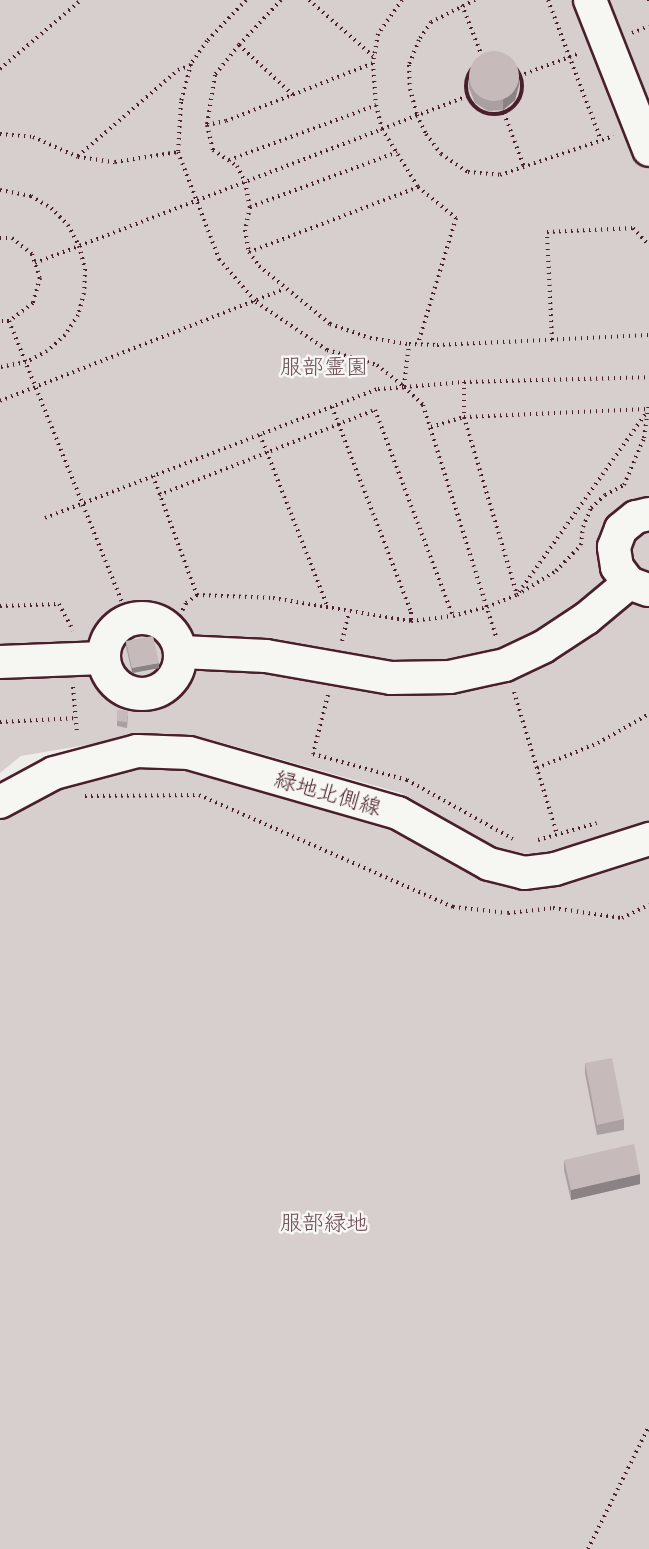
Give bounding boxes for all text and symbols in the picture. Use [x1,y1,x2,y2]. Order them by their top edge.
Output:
park label: 服部霊園 [280,354,368,380]
street label: 緑地北側線 [271,765,385,821]
park label: 服部緑地 [280,1210,368,1236]

